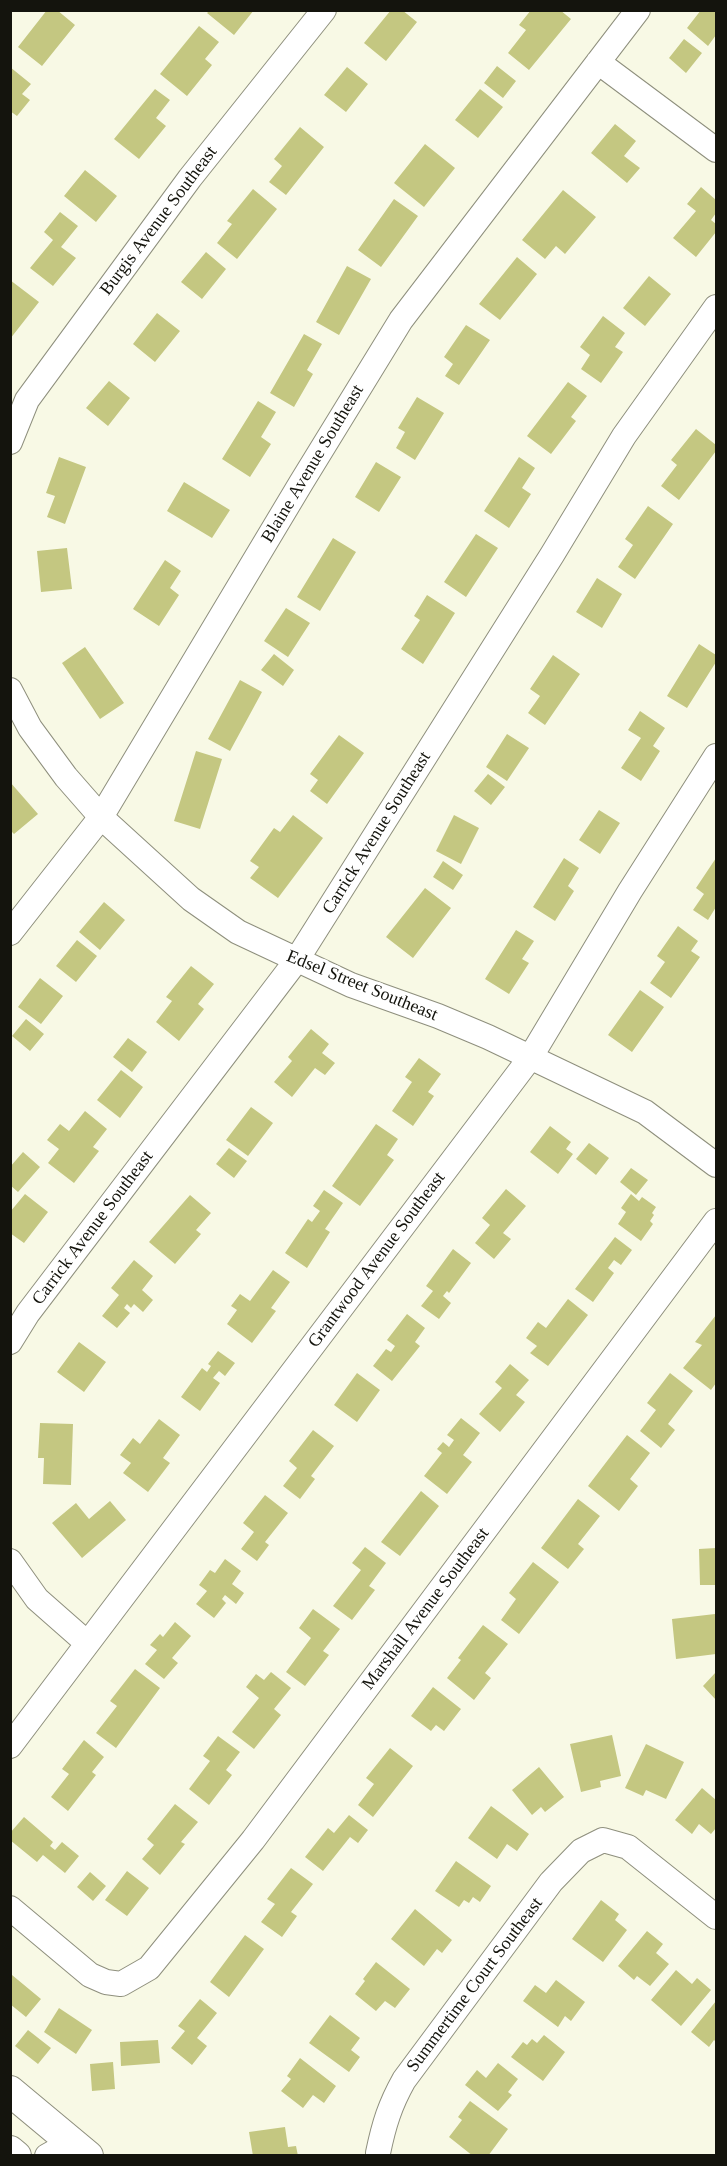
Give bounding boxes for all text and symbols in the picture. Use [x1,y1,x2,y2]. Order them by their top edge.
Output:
street label: Burgis Avenue Southeast [96,142,222,300]
street label: Blaine Avenue Southeast [257,381,369,547]
street label: Carrick Avenue Southeast [318,748,436,918]
street label: Edsel Street Southeast [283,946,441,1026]
street label: Carrick Avenue Southeast [28,1147,158,1309]
street label: Grantwood Avenue Southeast [304,1168,450,1352]
street label: Marshall Avenue Southeast [358,1524,494,1694]
street label: Summertime Court Southeast [402,1893,548,2077]

